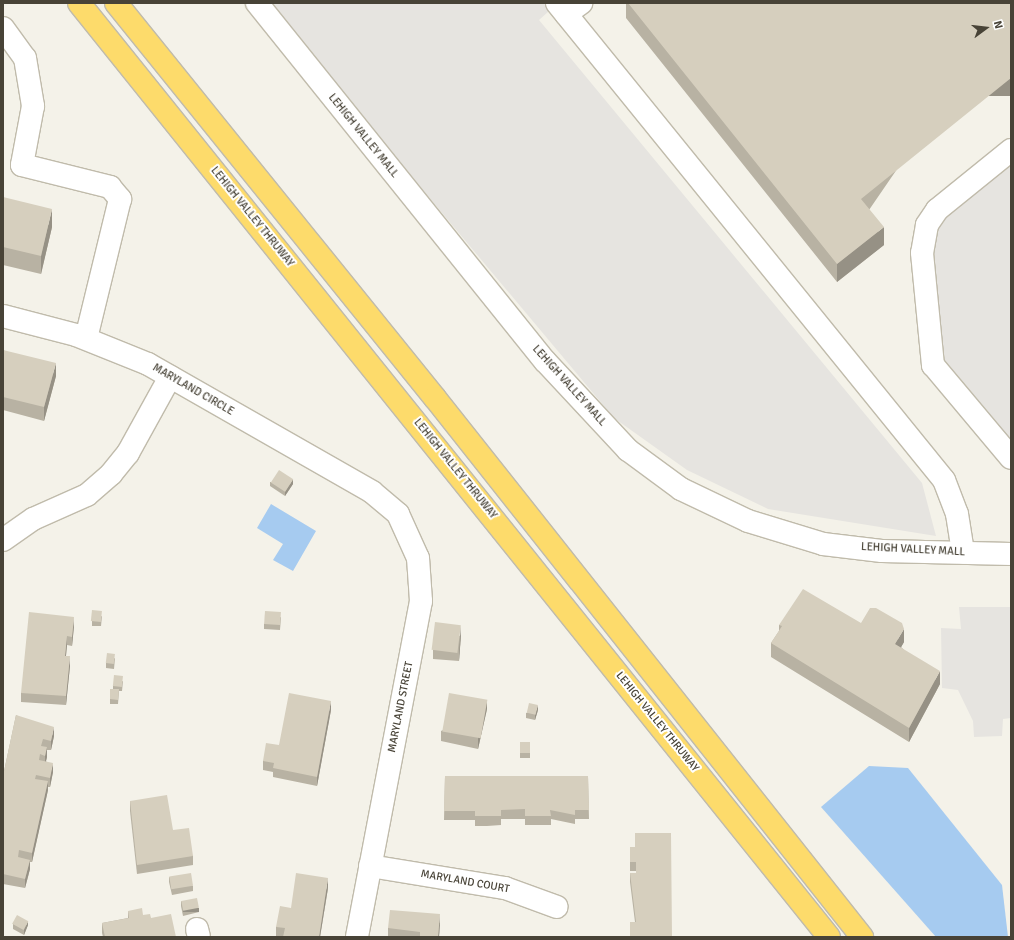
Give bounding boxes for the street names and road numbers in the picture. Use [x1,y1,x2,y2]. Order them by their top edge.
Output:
street label: LEHIGH VALLEY MALL [325,91,401,181]
street label: LEHIGH VALLEY THRUWAY [208,164,296,270]
street label: LEHIGH VALLEY MALL [529,343,609,429]
street label: MARYLAND CIRCLE [150,361,236,419]
street label: LEHIGH VALLEY THRUWAY [411,416,499,522]
street label: LEHIGH VALLEY MALL [861,541,965,559]
street label: MARYLAND STREET [386,660,416,754]
street label: LEHIGH VALLEY THRUWAY [613,669,701,775]
street label: MARYLAND COURT [420,868,510,896]

